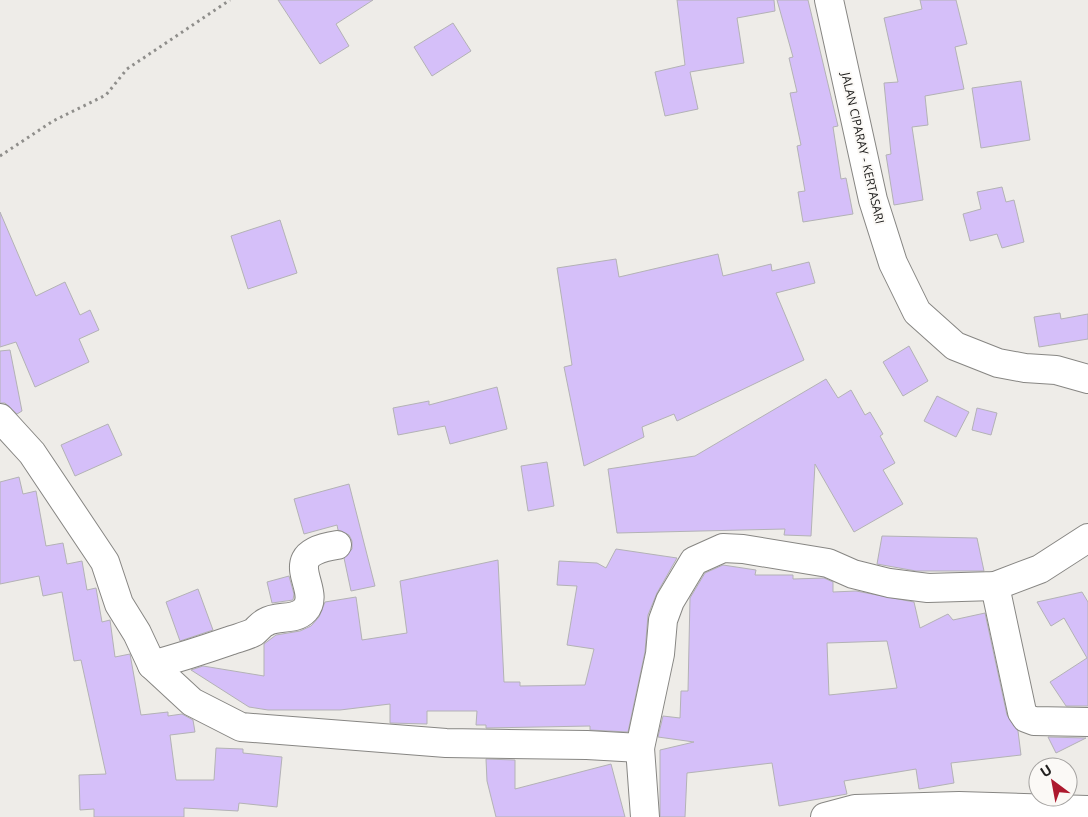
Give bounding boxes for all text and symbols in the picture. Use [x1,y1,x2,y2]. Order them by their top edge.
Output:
street label: JALAN CIPARAY - KERTASARI [837,70,889,225]
north arrow [1028,757,1078,807]
text: U [1036,760,1055,781]

